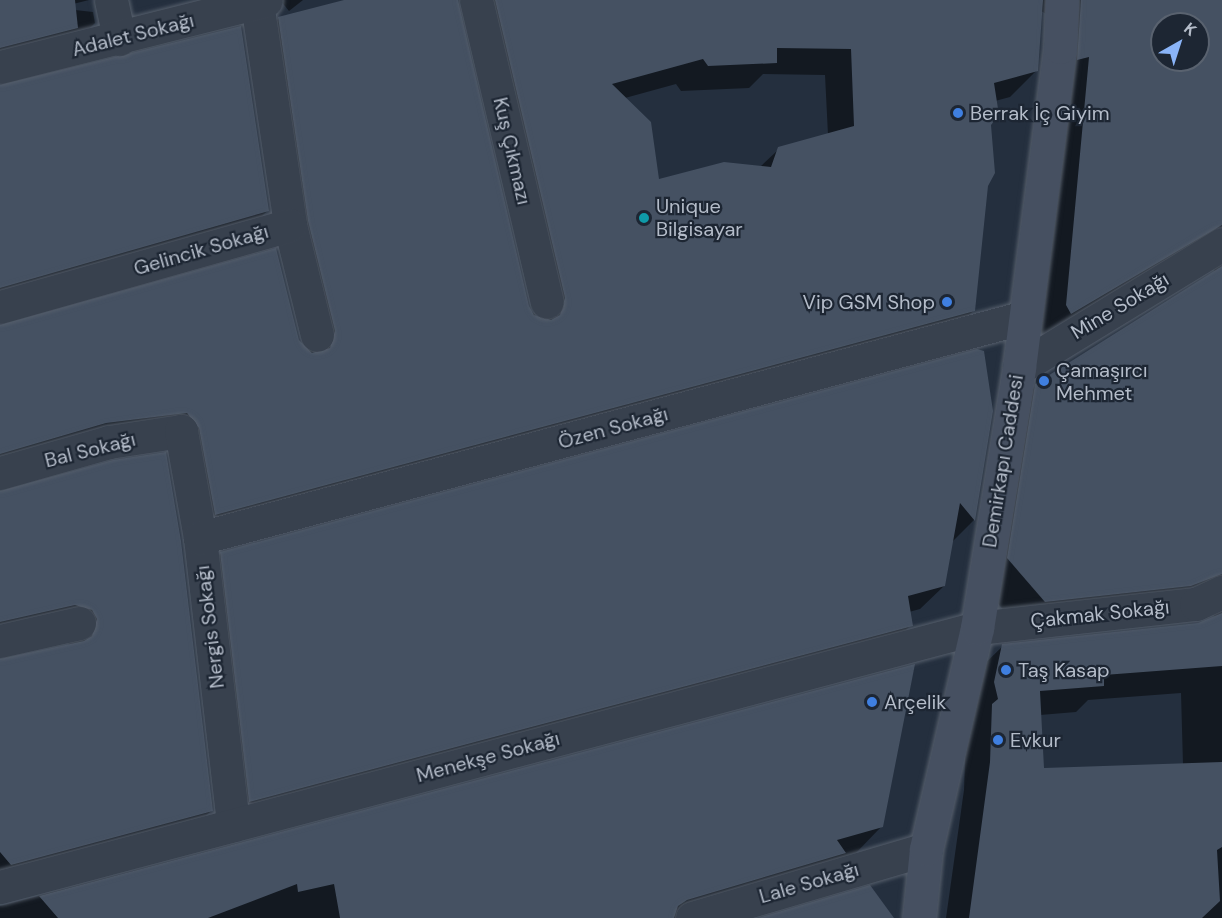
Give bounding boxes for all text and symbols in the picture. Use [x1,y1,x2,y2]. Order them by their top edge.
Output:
street label: Adalet Sokağı [70,8,196,62]
north arrow [1150,12,1210,72]
text: K [1180,18,1201,41]
street label: Kuş Çıkmazı [488,95,536,207]
place label: Berrak İç Giyim [970,101,1110,125]
marker: Berrak İç Giyim [951,106,965,120]
place label: Unique Bilgisayar [656,195,743,242]
marker: Unique Bilgisayar [637,211,651,225]
street label: Gelincik Sokağı [131,219,271,281]
street label: Mine Sokağı [1067,267,1173,345]
place label: Vip GSM Shop [803,290,935,314]
marker: Vip GSM Shop [940,295,954,309]
place label: Çamaşırcı Mehmet [1056,358,1147,405]
street label: Demirkapı Caddesi [977,373,1029,549]
marker: Çamaşırcı Mehmet [1037,374,1051,388]
street label: Özen Sokağı [555,402,671,454]
street label: Bal Sokağı [42,427,138,473]
street label: Nergis Sokağı [191,564,229,690]
street label: Çakmak Sokağı [1029,595,1171,633]
place label: Taş Kasap [1018,658,1110,682]
marker: Taş Kasap [999,663,1013,677]
place label: Arçelik [884,690,946,714]
marker: Arçelik [865,695,879,709]
street label: Menekşe Sokağı [414,726,562,788]
place label: Evkur [1010,728,1061,752]
marker: Evkur [991,733,1005,747]
street label: Lale Sokağı [756,857,862,909]

